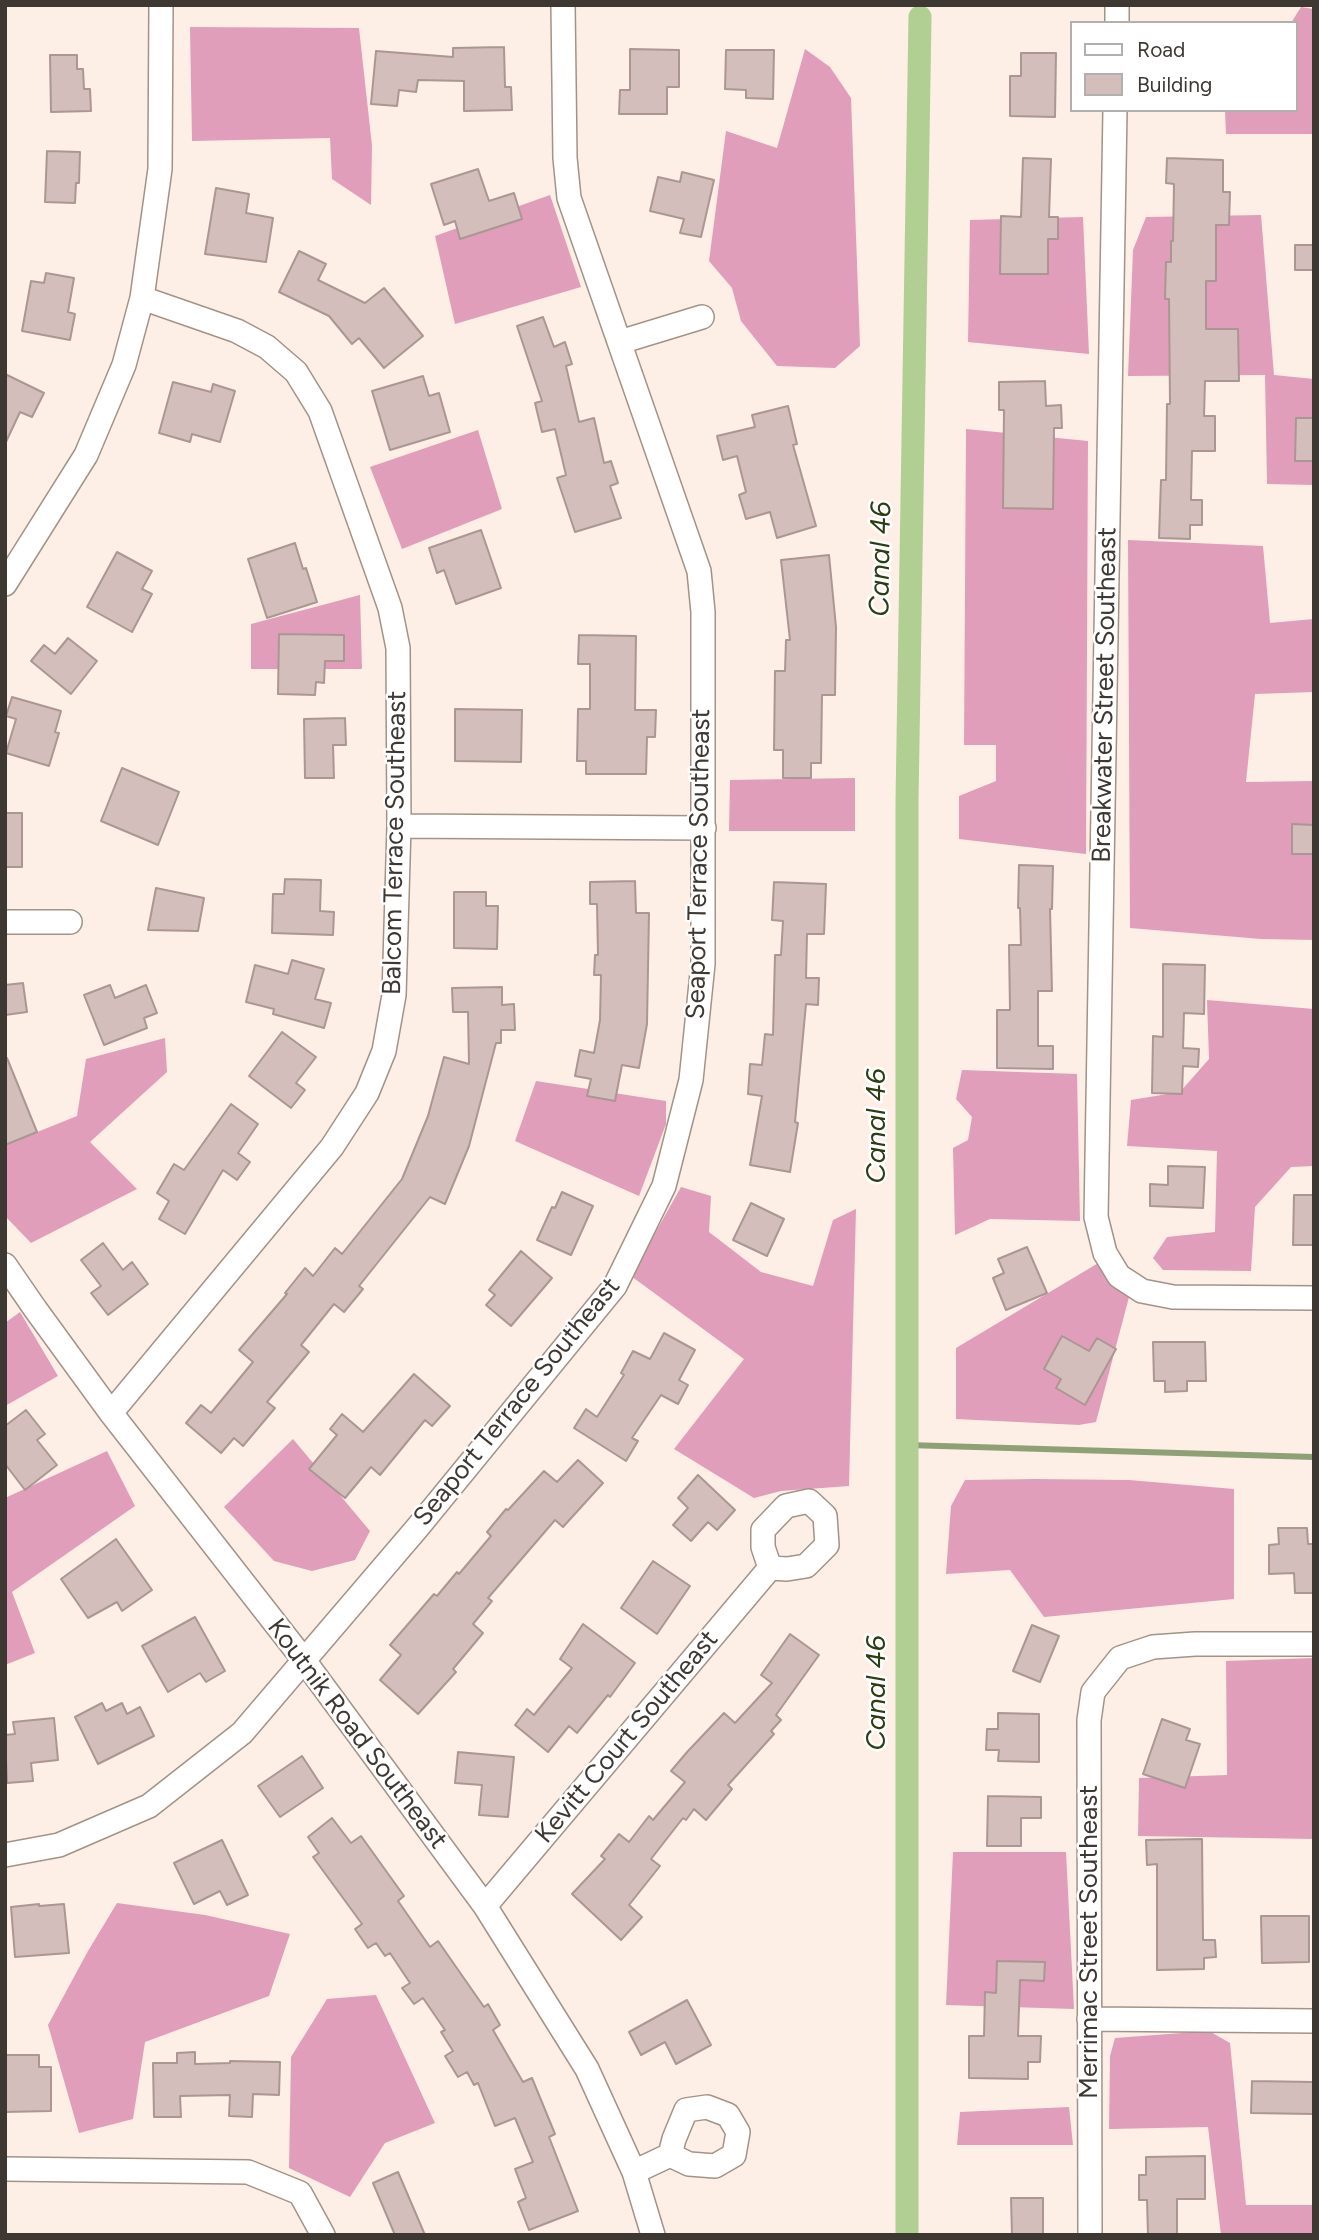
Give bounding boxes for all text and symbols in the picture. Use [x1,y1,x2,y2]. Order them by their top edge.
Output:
legend [1070,21,1298,112]
text: Road [1137,37,1185,62]
text: Building [1137,72,1212,97]
water label: Canal 46 [863,501,899,617]
street label: Breakwater Street Southeast [1086,527,1124,863]
street label: Balcom Terrace Southeast [377,691,413,995]
street label: Seaport Terrace Southeast [681,708,717,1020]
water label: Canal 46 [860,1068,894,1184]
street label: Seaport Terrace Southeast [407,1271,627,1533]
street label: Koutnik Road Southeast [260,1613,454,1855]
street label: Kevitt Court Southeast [529,1624,725,1850]
water label: Canal 46 [860,1635,894,1751]
street label: Merrimac Street Southeast [1073,1785,1105,2099]

